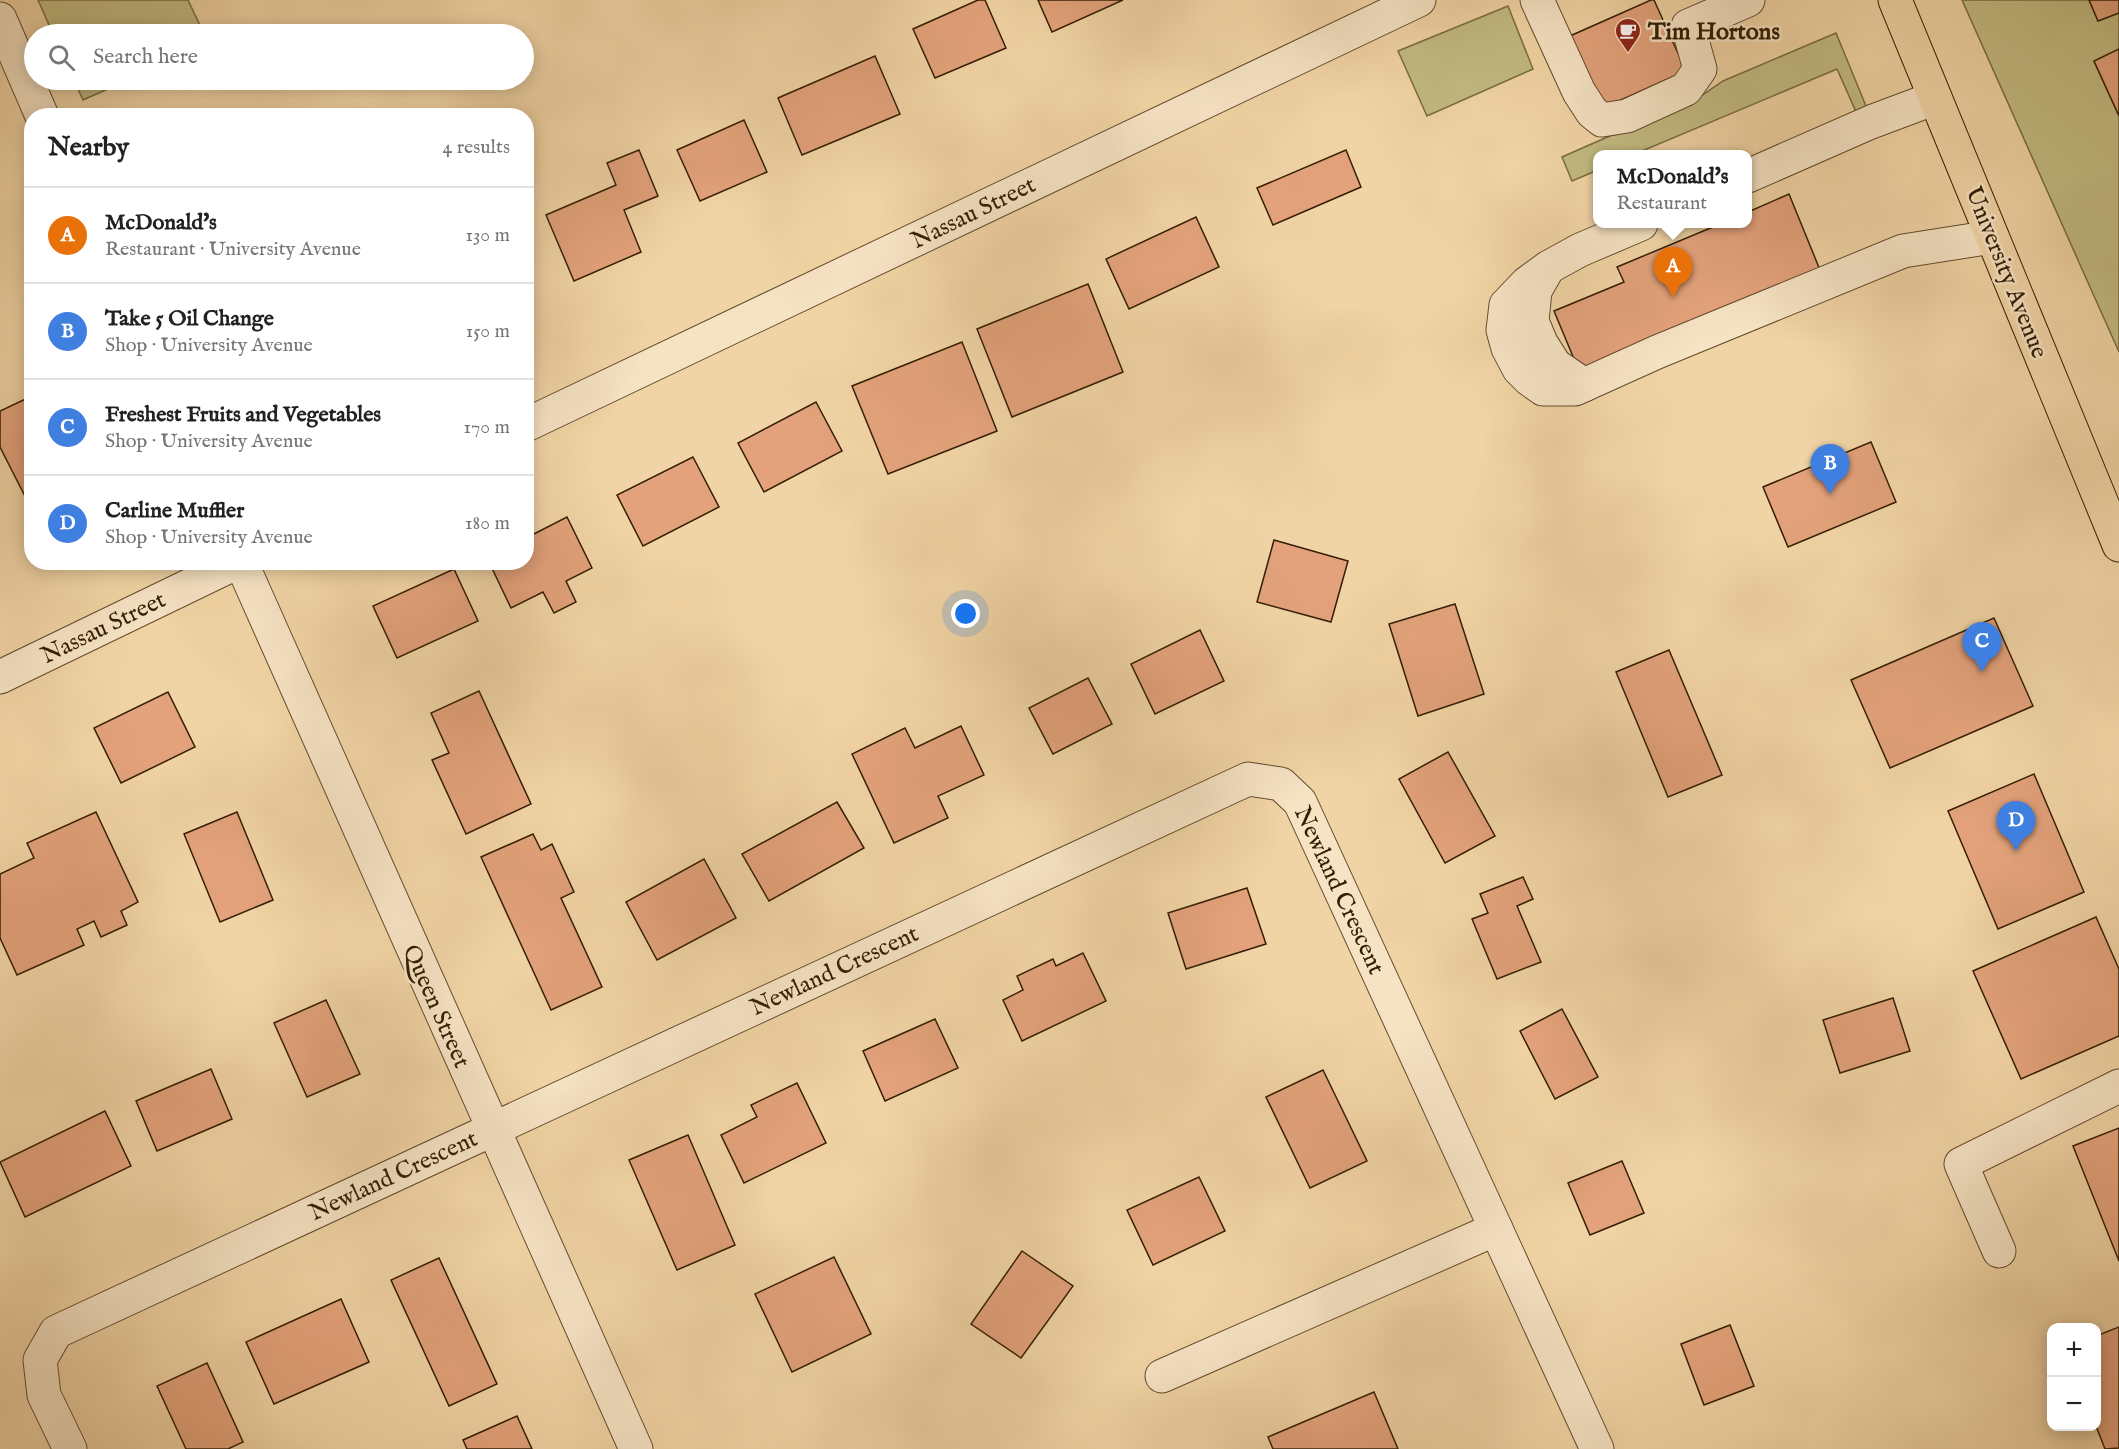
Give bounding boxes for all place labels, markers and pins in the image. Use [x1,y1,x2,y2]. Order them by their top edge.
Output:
cafe icon: Tim Hortons [1613,16,1643,54]
place label: Tim Hortons [1647,17,1780,48]
pin: A [1654,248,1692,297]
pin: B [1810,444,1850,494]
pin: C [1962,622,2002,672]
pin: D [1996,802,2036,851]

